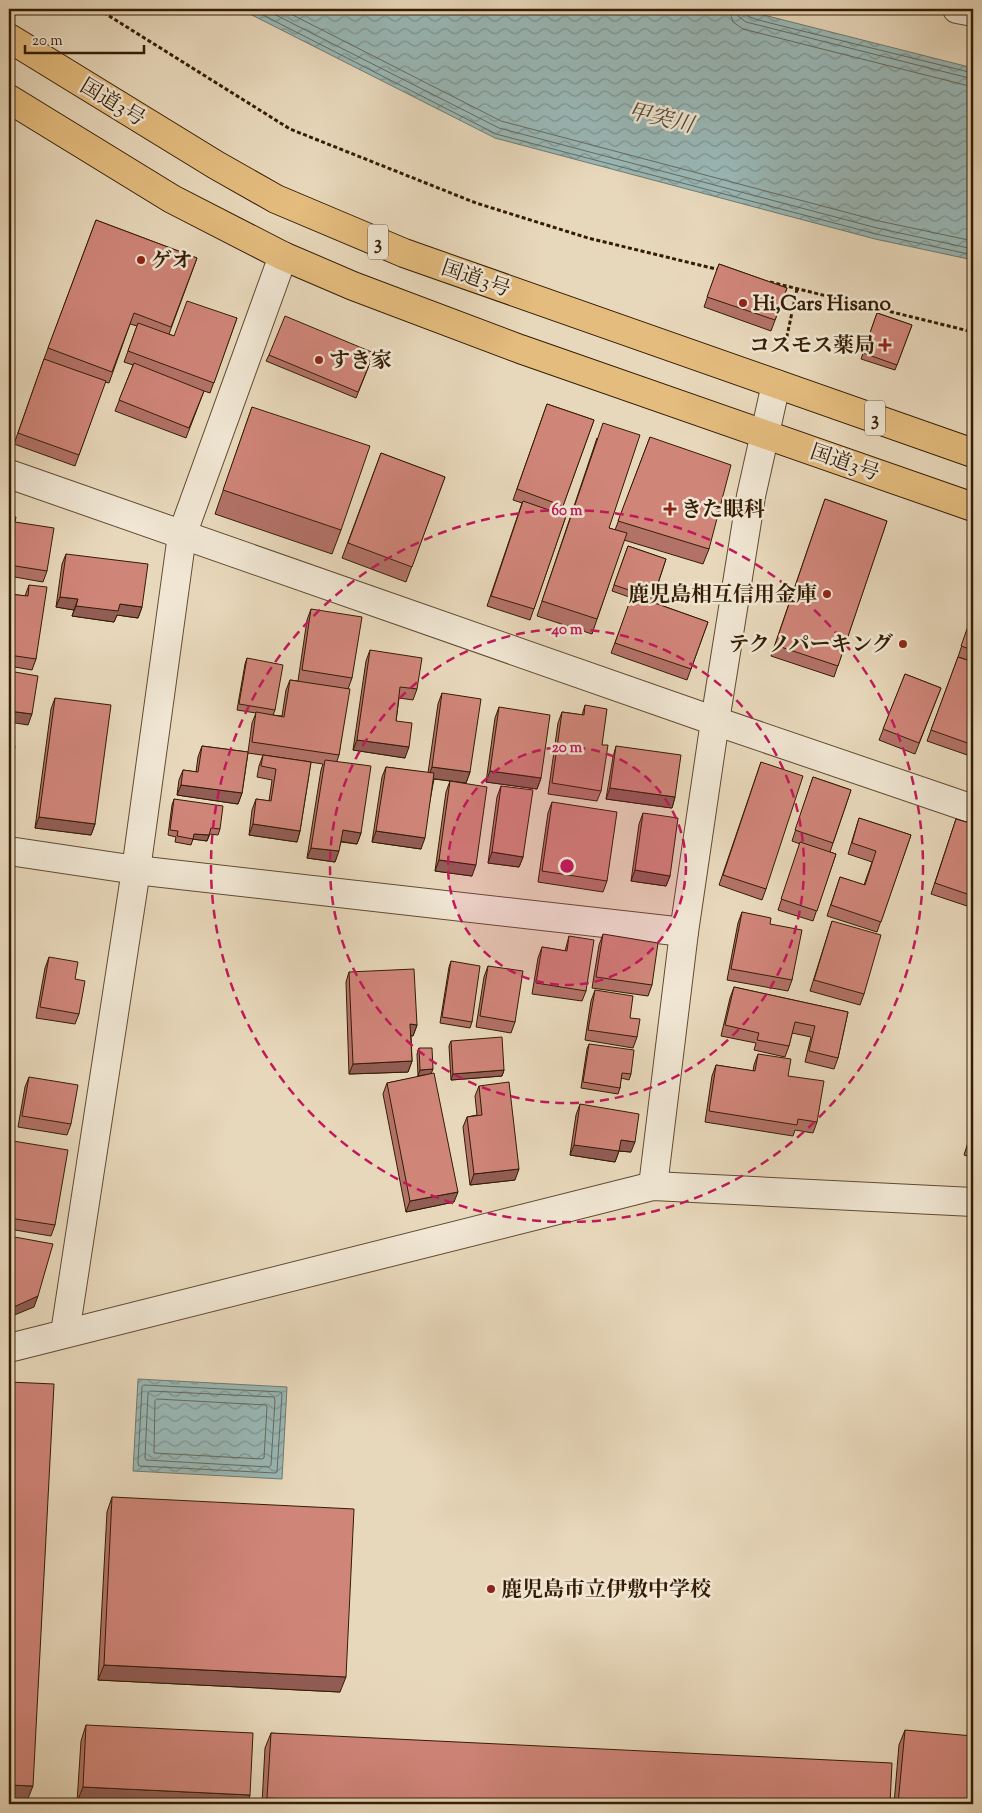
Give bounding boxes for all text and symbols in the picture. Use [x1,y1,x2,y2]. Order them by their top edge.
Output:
scale bar [25,22,144,54]
text: 20 m [32,31,63,52]
street label: 国道3号 [74,72,150,135]
water label: 甲突川 [625,97,698,143]
road number: 3 [368,224,388,260]
place label: ゲオ [151,247,193,277]
marker: ゲオ [135,254,147,266]
street label: 国道3号 [437,254,514,306]
place label: Hi,Cars Hisano [753,290,892,320]
marker: Hi,Cars Hisano [737,297,749,309]
place label: コスモス薬局 [749,332,875,362]
marker: コスモス薬局 [879,339,891,351]
place label: すき家 [329,347,392,377]
marker: すき家 [313,354,325,366]
road number: 3 [865,400,885,436]
street label: 国道3号 [806,438,883,490]
place label: きた眼科 [681,496,765,526]
text: 60 m [552,501,583,522]
marker: きた眼科 [663,502,677,516]
place label: 鹿児島相互信用金庫 [628,581,817,611]
marker: 鹿児島相互信用金庫 [821,588,833,600]
text: 40 m [551,620,583,641]
place label: テクノパーキング [729,631,893,661]
marker: テクノパーキング [897,638,909,650]
text: 20 m [552,738,583,759]
centre of rings [558,857,576,875]
place label: 鹿児島市立伊敷中学校 [501,1576,711,1606]
marker: 鹿児島市立伊敷中学校 [485,1583,497,1595]

